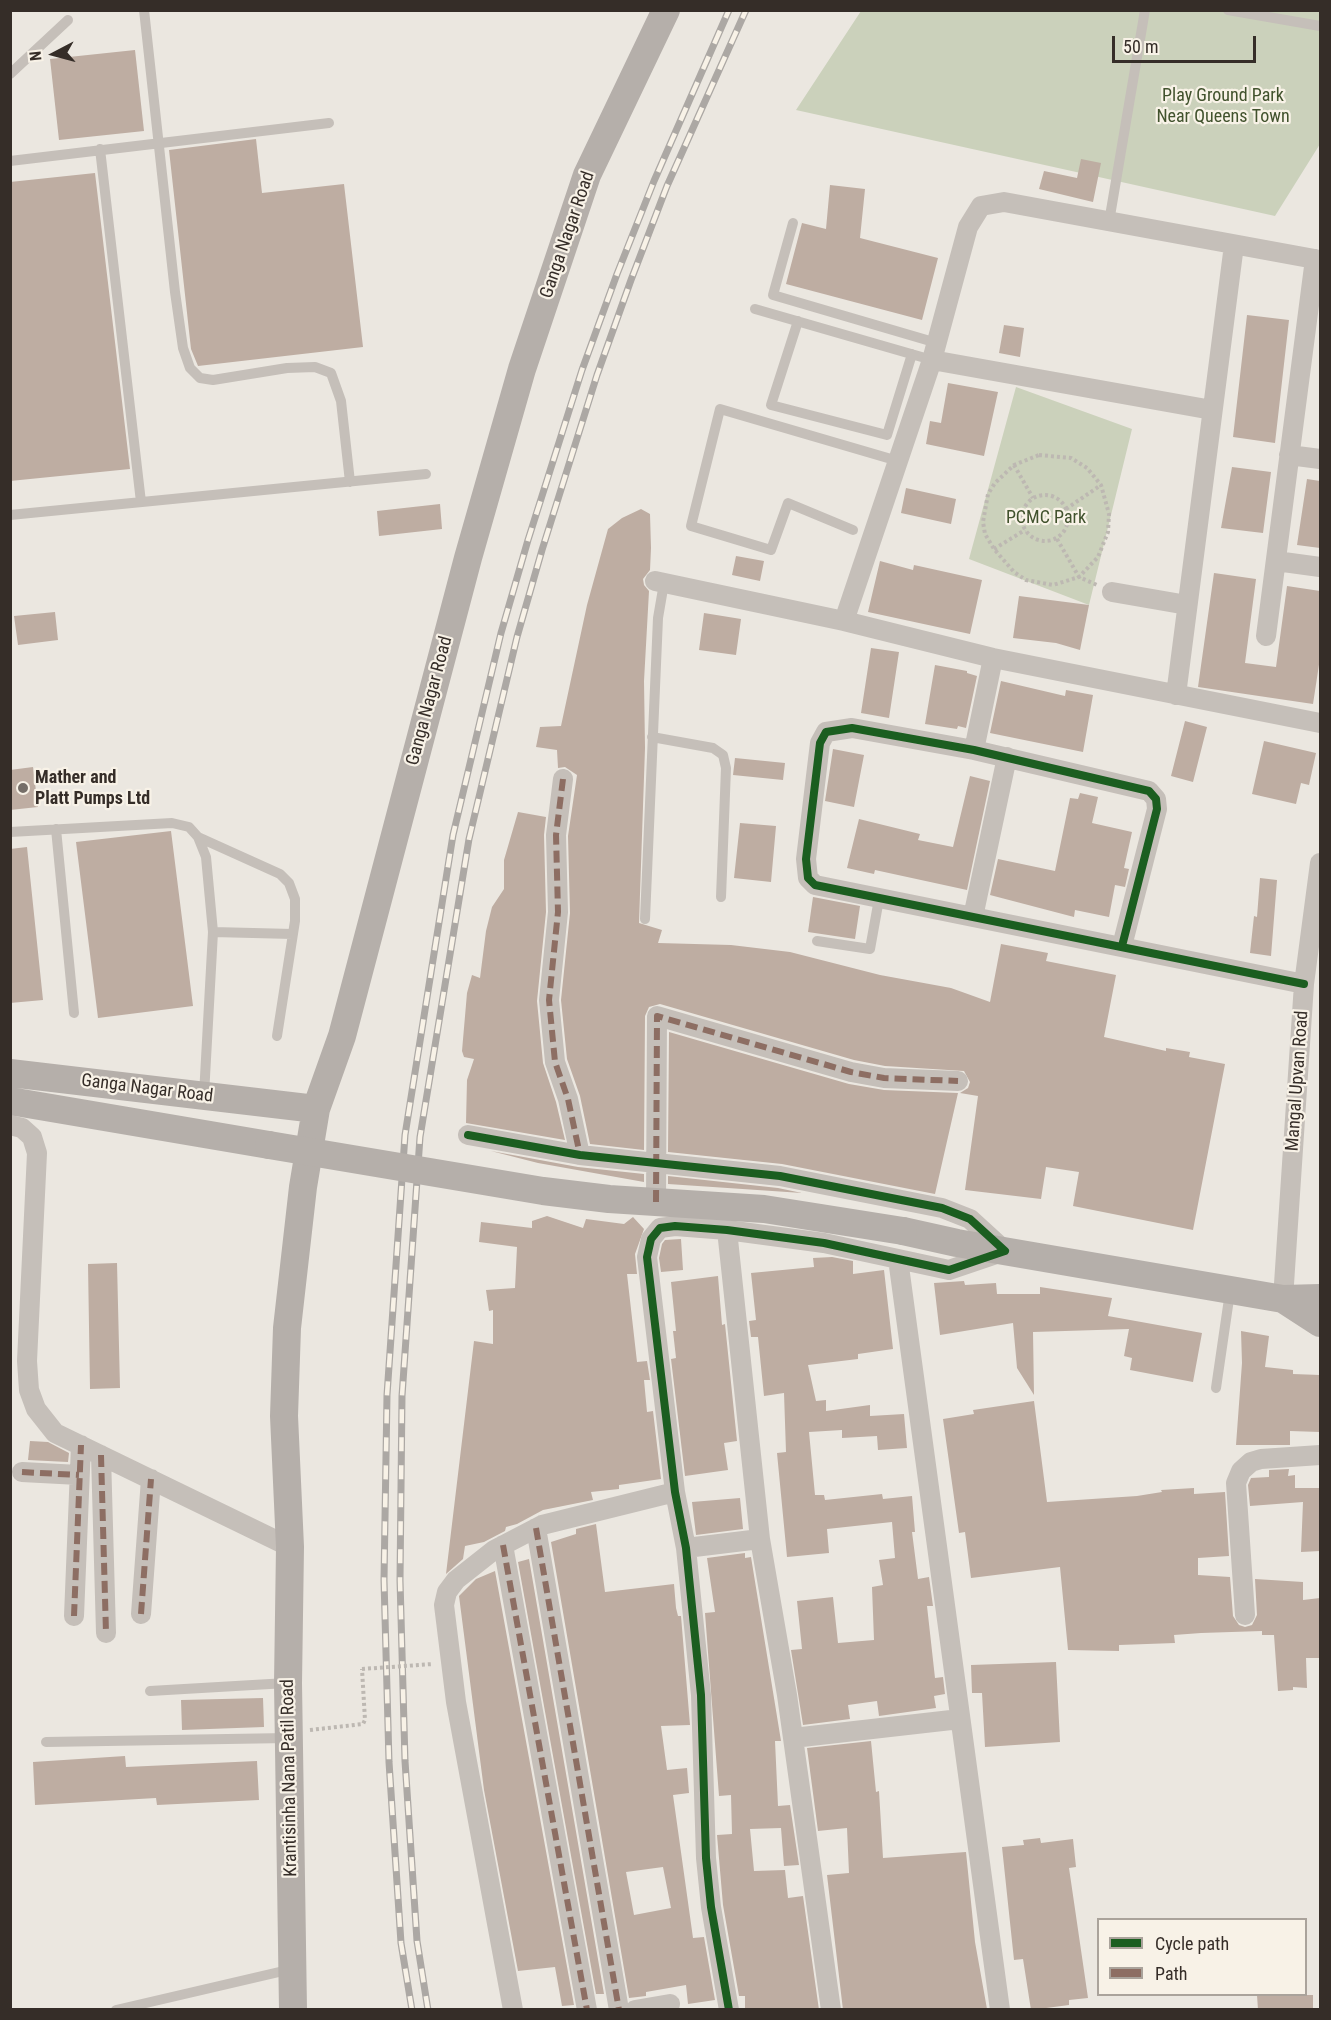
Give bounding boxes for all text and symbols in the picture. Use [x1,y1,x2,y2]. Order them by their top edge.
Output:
north arrow [24,24,84,84]
scale bar [1115,24,1259,62]
text: 50 m [1123,36,1158,57]
text: N [26,50,46,62]
park label: Play Ground Park Near Queens Town [1156,85,1290,128]
street label: Ganga Nagar Road [536,169,600,301]
park label: PCMC Park [1006,507,1086,529]
street label: Ganga Nagar Road [402,634,458,768]
place label: Mather and Platt Pumps Ltd [35,767,150,810]
marker: Mather and Platt Pumps Ltd [16,781,30,795]
street label: Mangal Upvan Road [1282,1010,1314,1152]
street label: Ganga Nagar Road [80,1070,214,1108]
street label: Krantisinha Nana Patil Road [277,1679,303,1877]
legend [1097,1918,1307,1996]
text: Cycle path [1155,1933,1229,1954]
text: Path [1155,1963,1188,1984]

